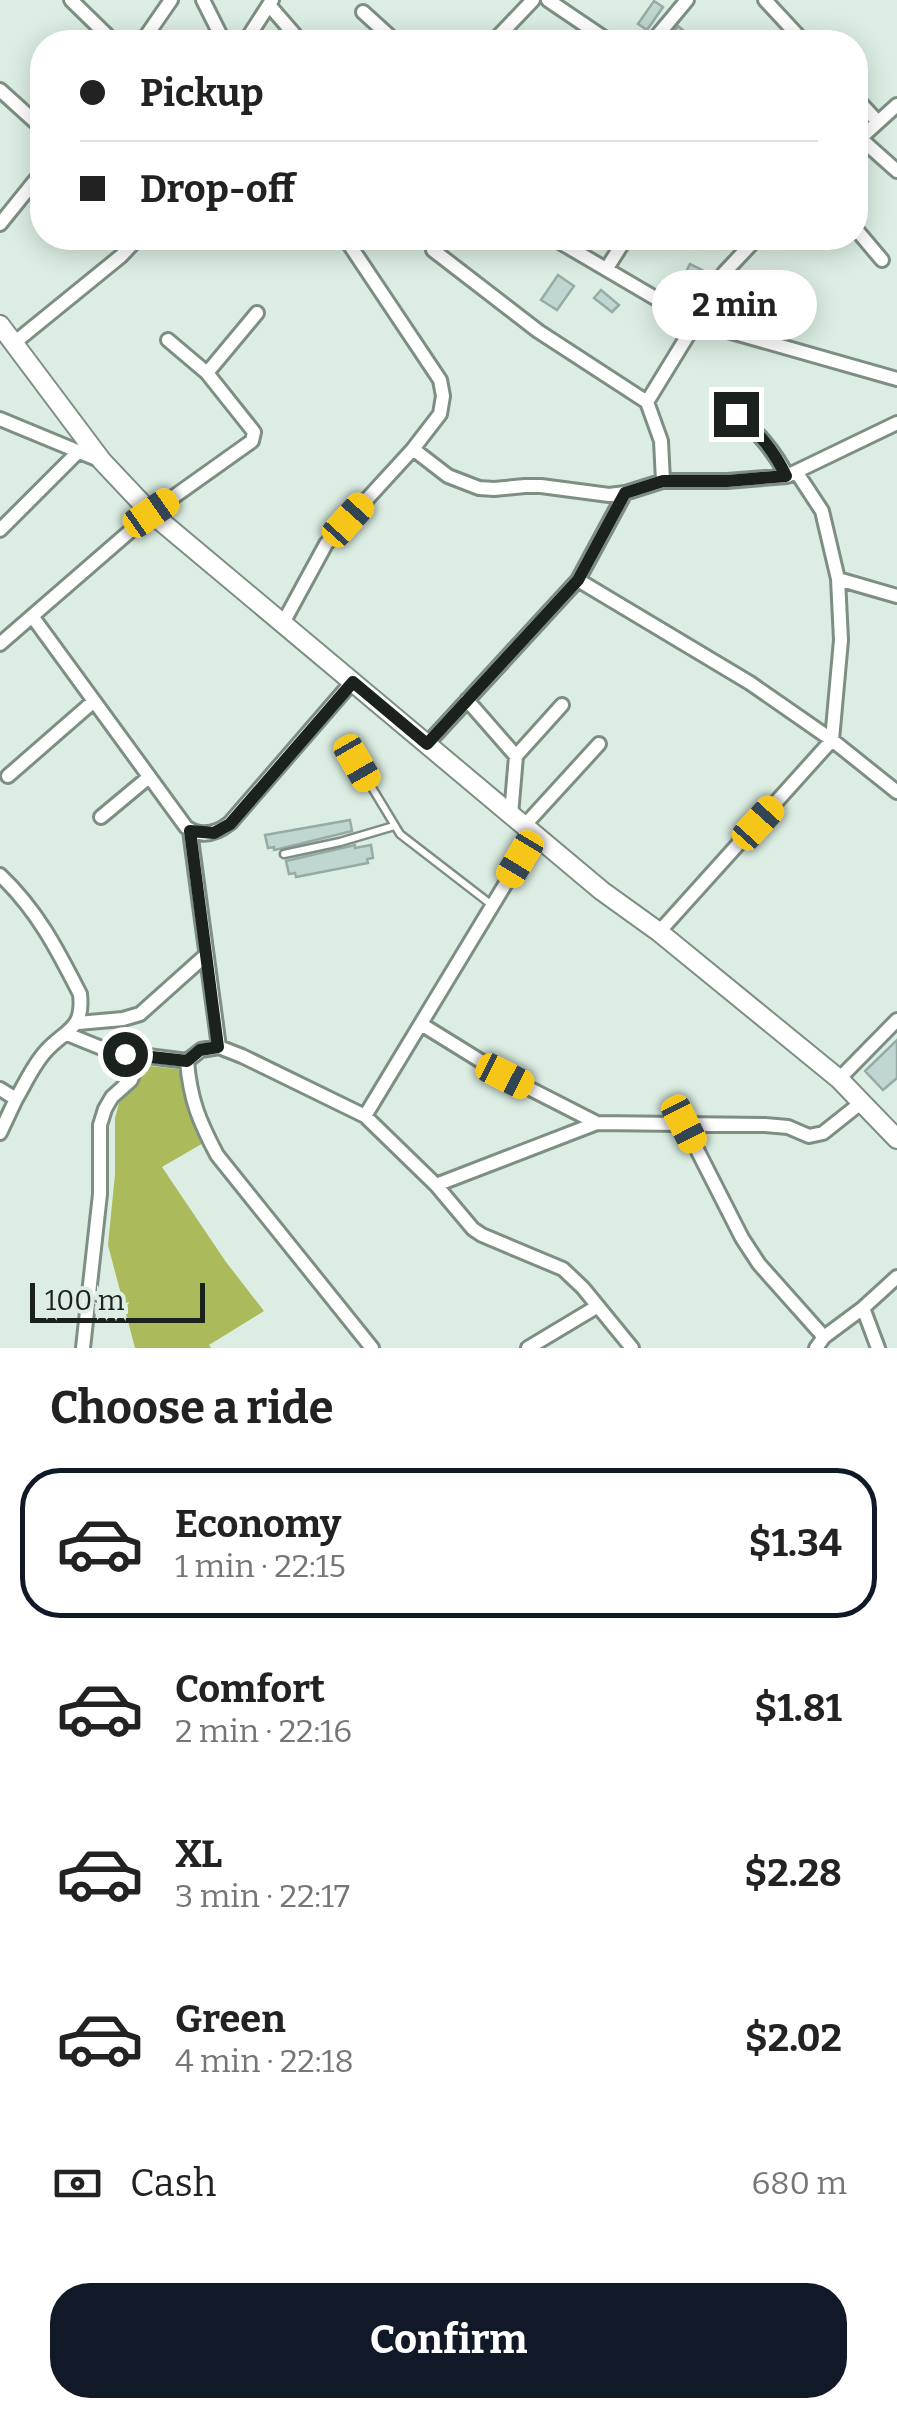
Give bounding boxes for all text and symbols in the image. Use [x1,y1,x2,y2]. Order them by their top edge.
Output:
text: Pickup [140,70,264,116]
text: Drop-off [140,166,295,212]
callout: 2 min [654,269,818,339]
text: 2 min [692,286,777,324]
route end [714,392,759,437]
car [118,484,184,542]
car [317,488,379,552]
car [329,730,385,796]
car [727,791,789,855]
car [492,826,548,892]
route start [103,1032,148,1077]
car [471,1049,539,1103]
car [657,1090,711,1158]
scale bar [30,1278,205,1322]
text: 100 m [45,1284,125,1317]
text: Choose a ride [50,1381,333,1435]
icon: car [55,1498,145,1588]
text: Economy [175,1501,341,1547]
text: $1.34 [749,1520,842,1566]
text: 1 min · 22:15 [175,1547,346,1585]
icon: car [55,1663,145,1753]
text: Comfort [175,1666,325,1712]
text: $1.81 [754,1685,842,1731]
text: 2 min · 22:16 [175,1712,352,1750]
icon: car [55,1828,145,1918]
text: XL [175,1831,222,1877]
text: $2.28 [744,1850,842,1896]
text: 3 min · 22:17 [175,1877,350,1915]
icon: car [55,1993,145,2083]
text: Green [175,1996,286,2042]
text: $2.02 [745,2015,842,2061]
text: 4 min · 22:18 [175,2042,354,2080]
icon: cash [50,2156,105,2211]
text: Cash [130,2160,216,2206]
text: 680 m [752,2164,847,2202]
button: Confirm [50,2283,847,2398]

